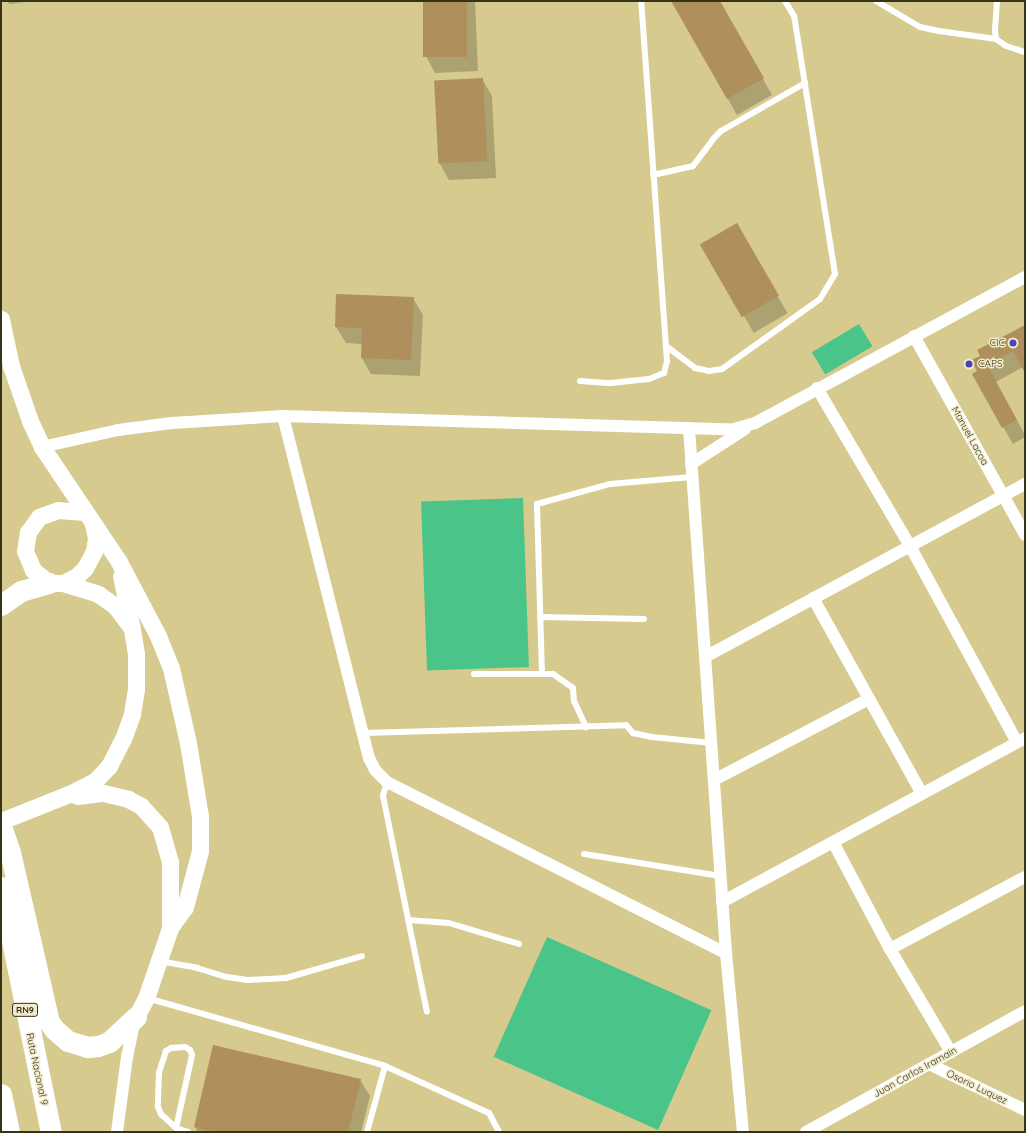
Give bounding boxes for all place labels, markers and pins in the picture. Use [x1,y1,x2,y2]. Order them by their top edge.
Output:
place label: CIC [989,337,1005,349]
marker: CIC [1008,338,1018,348]
marker: CAPS [963,358,975,370]
place label: CAPS [978,358,1003,370]

